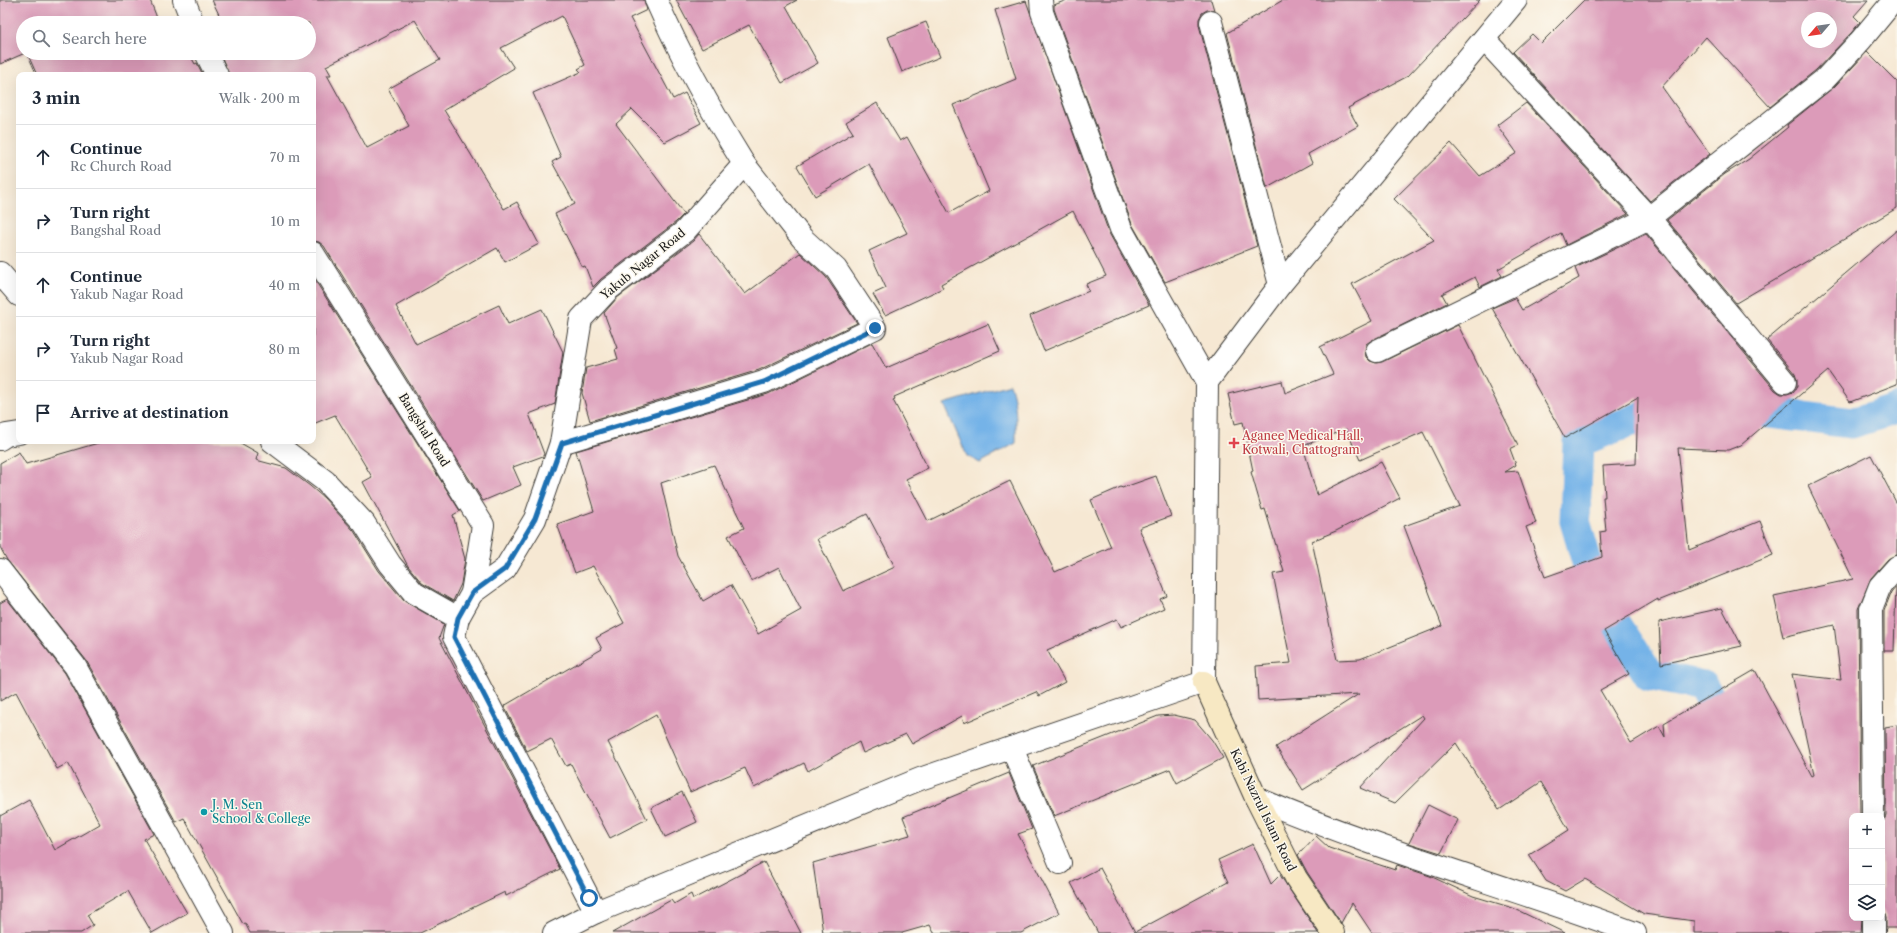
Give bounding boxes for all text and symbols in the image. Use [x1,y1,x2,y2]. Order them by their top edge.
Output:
north arrow [1801,12,1837,48]
search box [16,16,316,60]
icon: search [30,27,52,49]
text: Search here [62,29,147,48]
text: 3 min [32,88,81,108]
text: Walk · 200 m [219,90,300,106]
text: Continue [70,139,142,158]
icon: ahead [32,146,54,168]
text: 70 m [270,149,300,165]
text: Rc Church Road [70,158,172,174]
text: Turn right [70,203,150,222]
icon: right [32,210,54,232]
text: 10 m [271,213,300,229]
text: Bangshal Road [70,222,161,238]
street label: Yakub Nagar Road [597,224,689,303]
text: Continue [70,267,142,286]
icon: ahead [32,274,54,296]
text: 40 m [269,277,300,293]
text: Yakub Nagar Road [70,286,183,302]
route end [866,319,884,337]
text: Turn right [70,331,150,350]
icon: right [32,338,54,360]
text: 80 m [268,341,300,357]
text: Yakub Nagar Road [70,350,183,366]
street label: Bangshal Road [396,390,453,470]
icon: arrive [32,402,54,424]
text: Arrive at destination [70,403,229,422]
place label: Aganee Medical Hall, Kotwali, Chattogram [1241,428,1363,457]
marker: Aganee Medical Hall, Kotwali, Chattogram [1229,438,1239,448]
street label: Kabi Nazrul Islam Road [1227,746,1300,874]
place label: J. M. Sen School & College [210,797,311,826]
marker: J. M. Sen School & College [199,807,209,817]
map controls [1849,813,1885,921]
button: + [1849,813,1885,849]
button: − [1849,849,1885,885]
button: layers [1849,885,1885,921]
route start [580,889,598,907]

